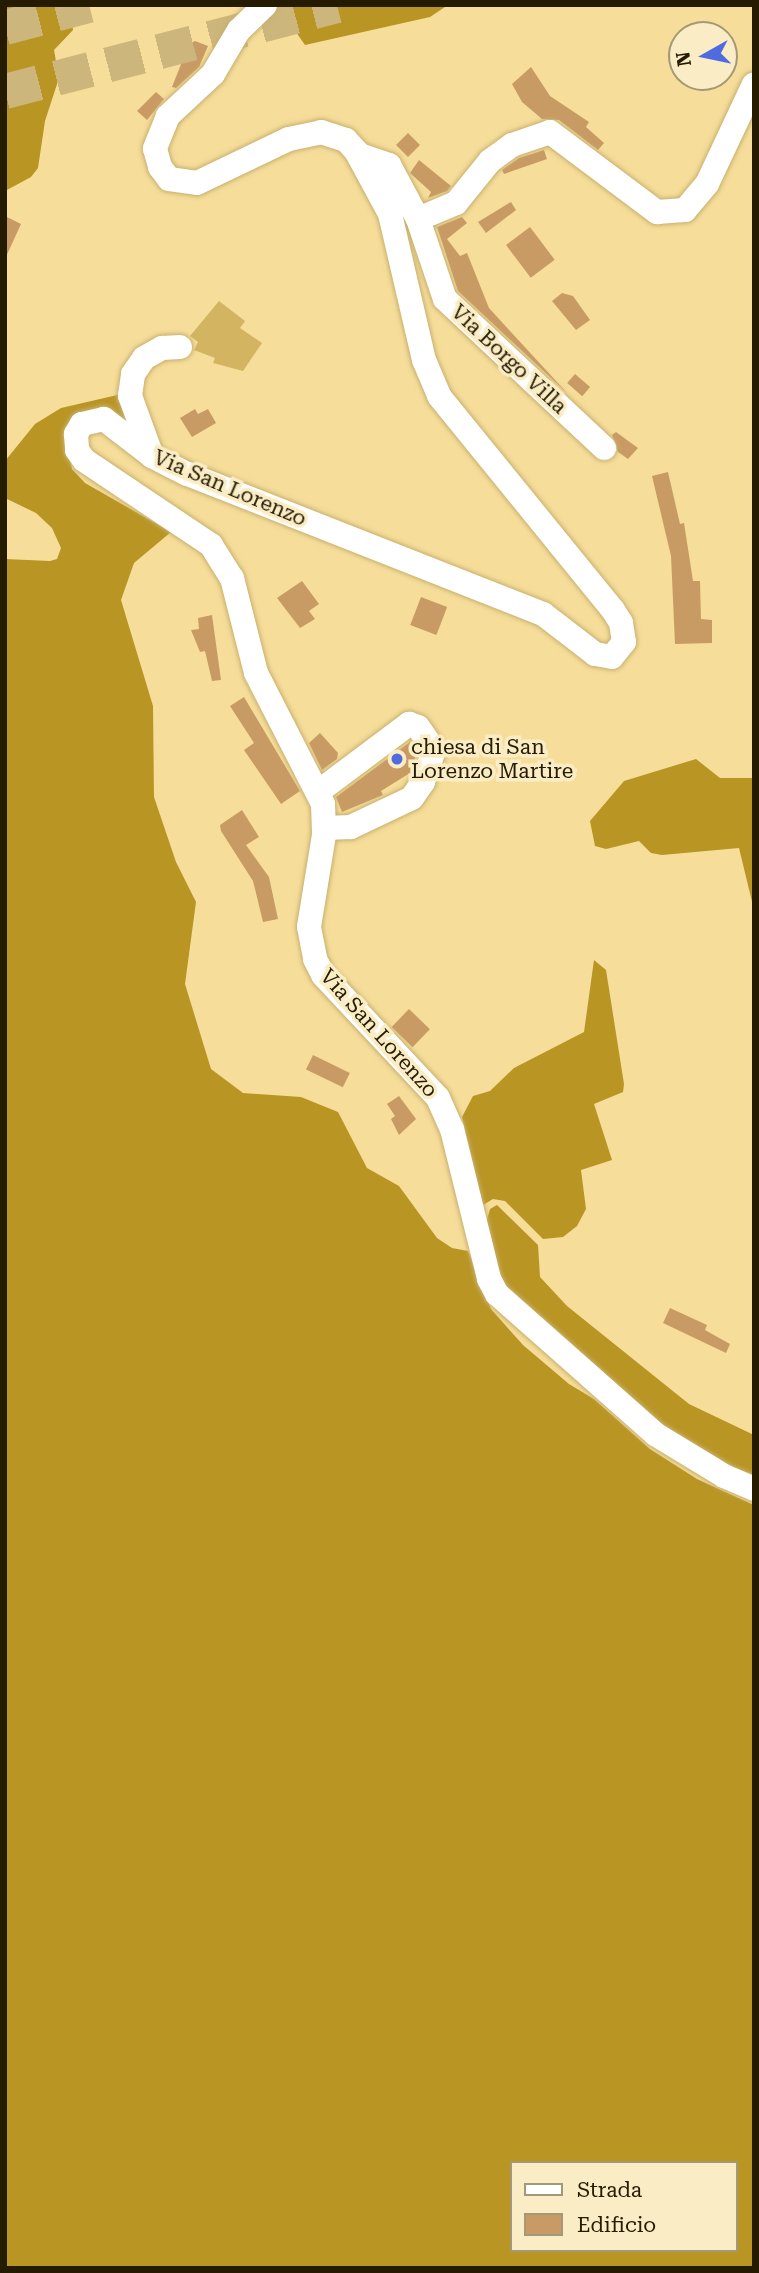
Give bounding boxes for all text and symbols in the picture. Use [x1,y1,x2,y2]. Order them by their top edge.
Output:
north arrow [668,21,738,91]
text: N [671,50,696,68]
street label: Via Borgo Villa [446,299,572,419]
street label: Via San Lorenzo [150,444,310,532]
place label: chiesa di San Lorenzo Martire [411,734,573,784]
marker: chiesa di San Lorenzo Martire [389,751,405,767]
street label: Via San Lorenzo [315,964,443,1102]
legend [510,2161,738,2252]
text: Strada [577,2178,642,2202]
text: Edificio [577,2213,656,2237]

